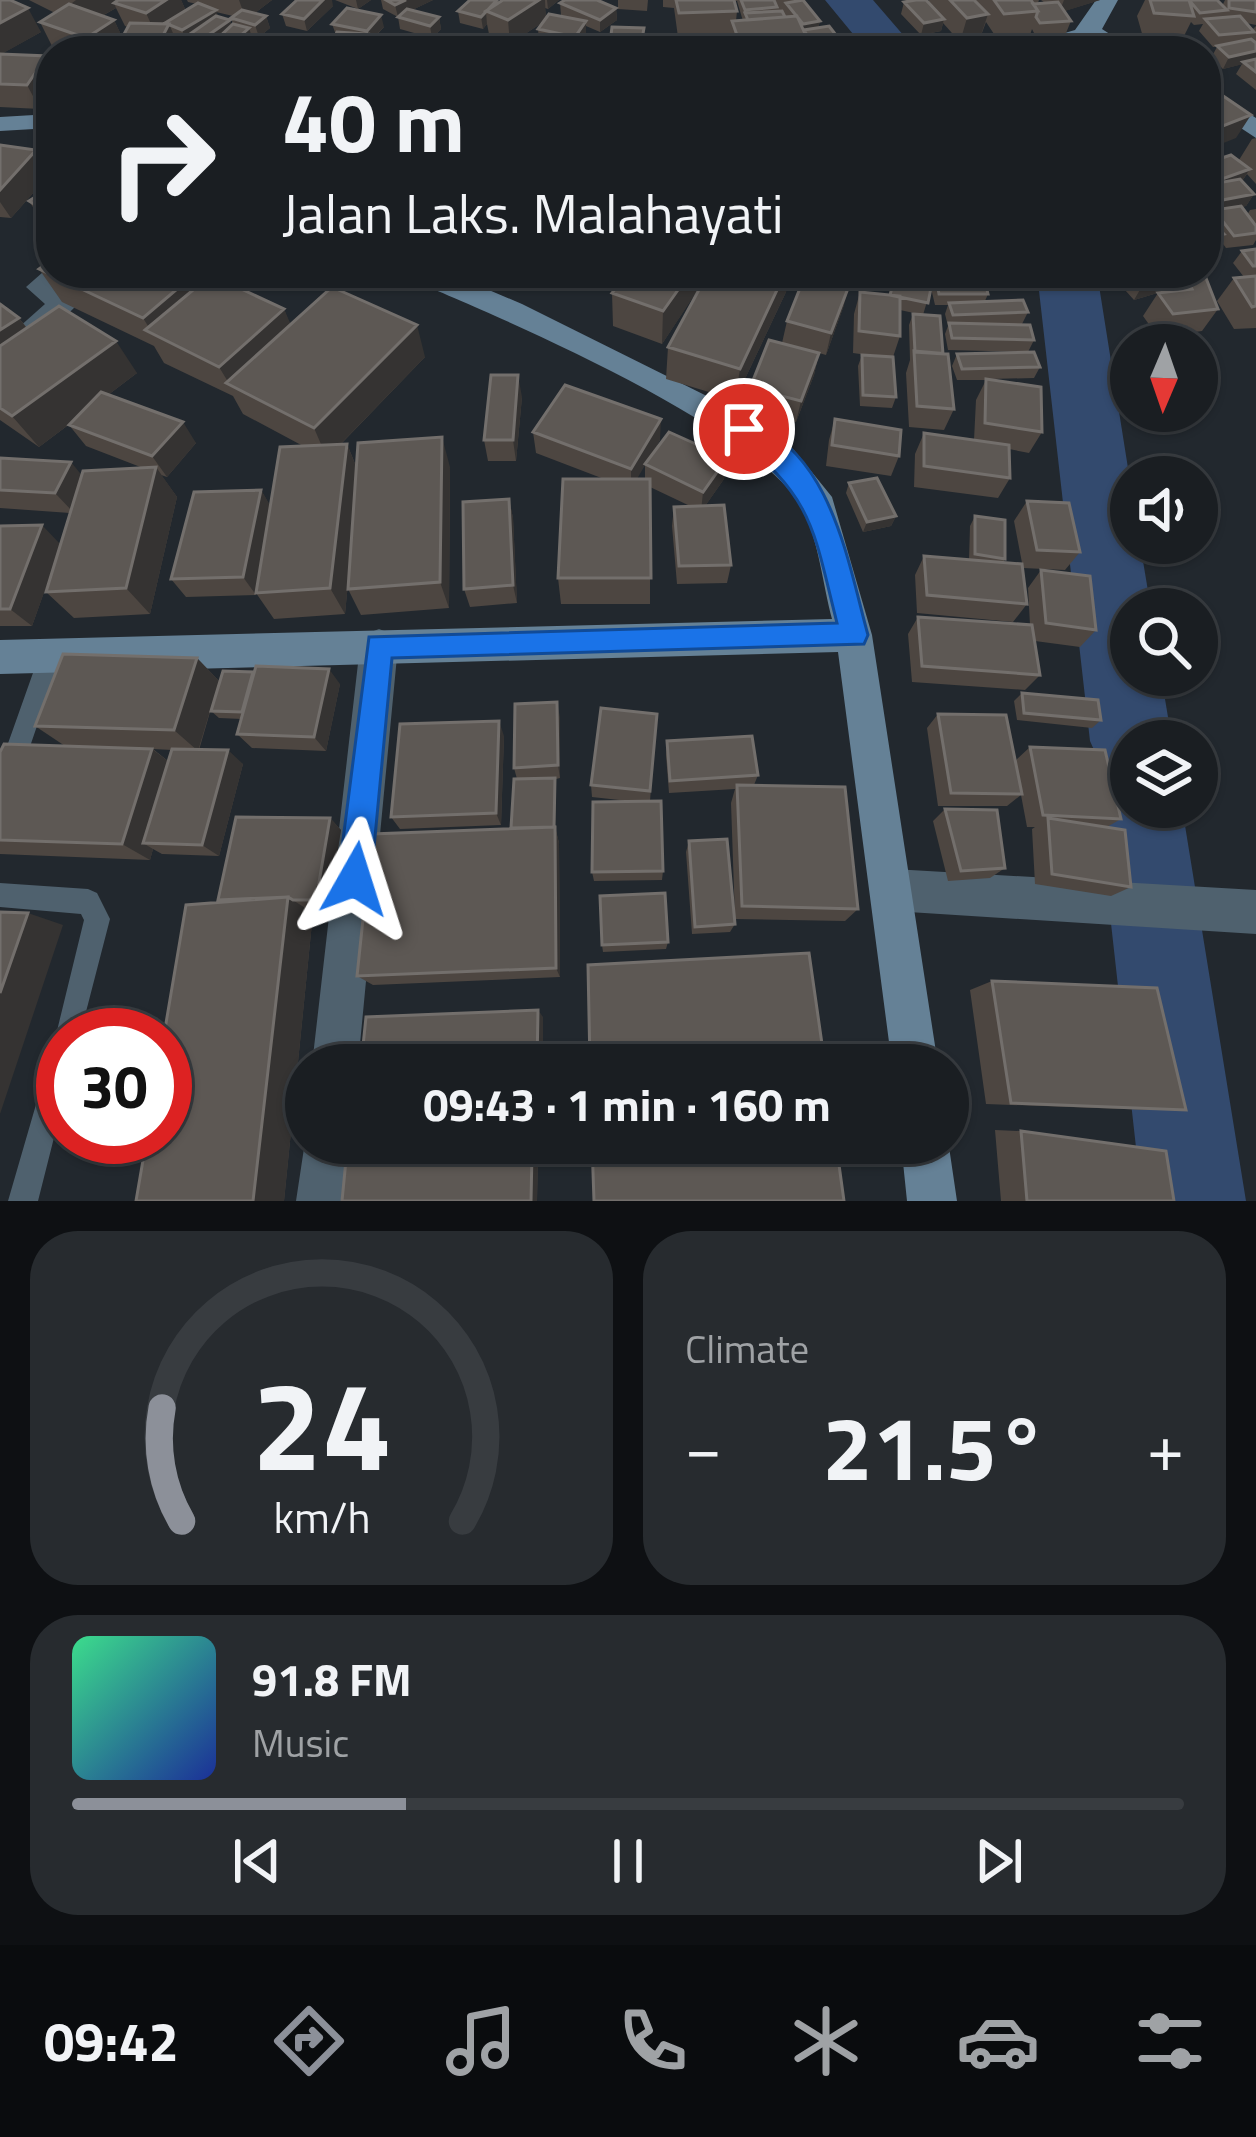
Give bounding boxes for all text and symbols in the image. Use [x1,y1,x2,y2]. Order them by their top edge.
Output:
text: 40 m [282,57,465,185]
icon: right [84,84,240,240]
text: Jalan Laks. Malahayati [282,172,784,254]
north arrow [1110,324,1218,432]
map controls [1110,324,1218,828]
pin [693,378,795,480]
icon: arrive [711,396,777,462]
button: sound [1110,456,1218,564]
button: search [1110,588,1218,696]
button: layers [1110,720,1218,828]
position arrow [292,816,418,942]
speed limit sign: 30 [36,1008,192,1164]
text: 09:43 · 1 min · 160 m [423,1070,831,1138]
text: Climate [685,1319,809,1378]
text: 24 [252,1329,391,1518]
text: 21.5° [822,1378,1047,1515]
text: − [685,1396,722,1497]
text: + [1147,1396,1184,1497]
text: km/h [273,1484,370,1550]
text: 91.8 FM [252,1645,412,1713]
text: Music [252,1713,349,1772]
icon: previous [224,1828,290,1894]
icon: pause [595,1828,661,1894]
icon: next [966,1828,1032,1894]
icon: directions [267,1999,351,2083]
icon: music [439,1999,523,2083]
icon: phone [611,1999,695,2083]
icon: climate [784,1999,868,2083]
icon: car [956,1999,1040,2083]
icon: filters [1128,1999,1212,2083]
text: 09:42 [44,2000,179,2082]

